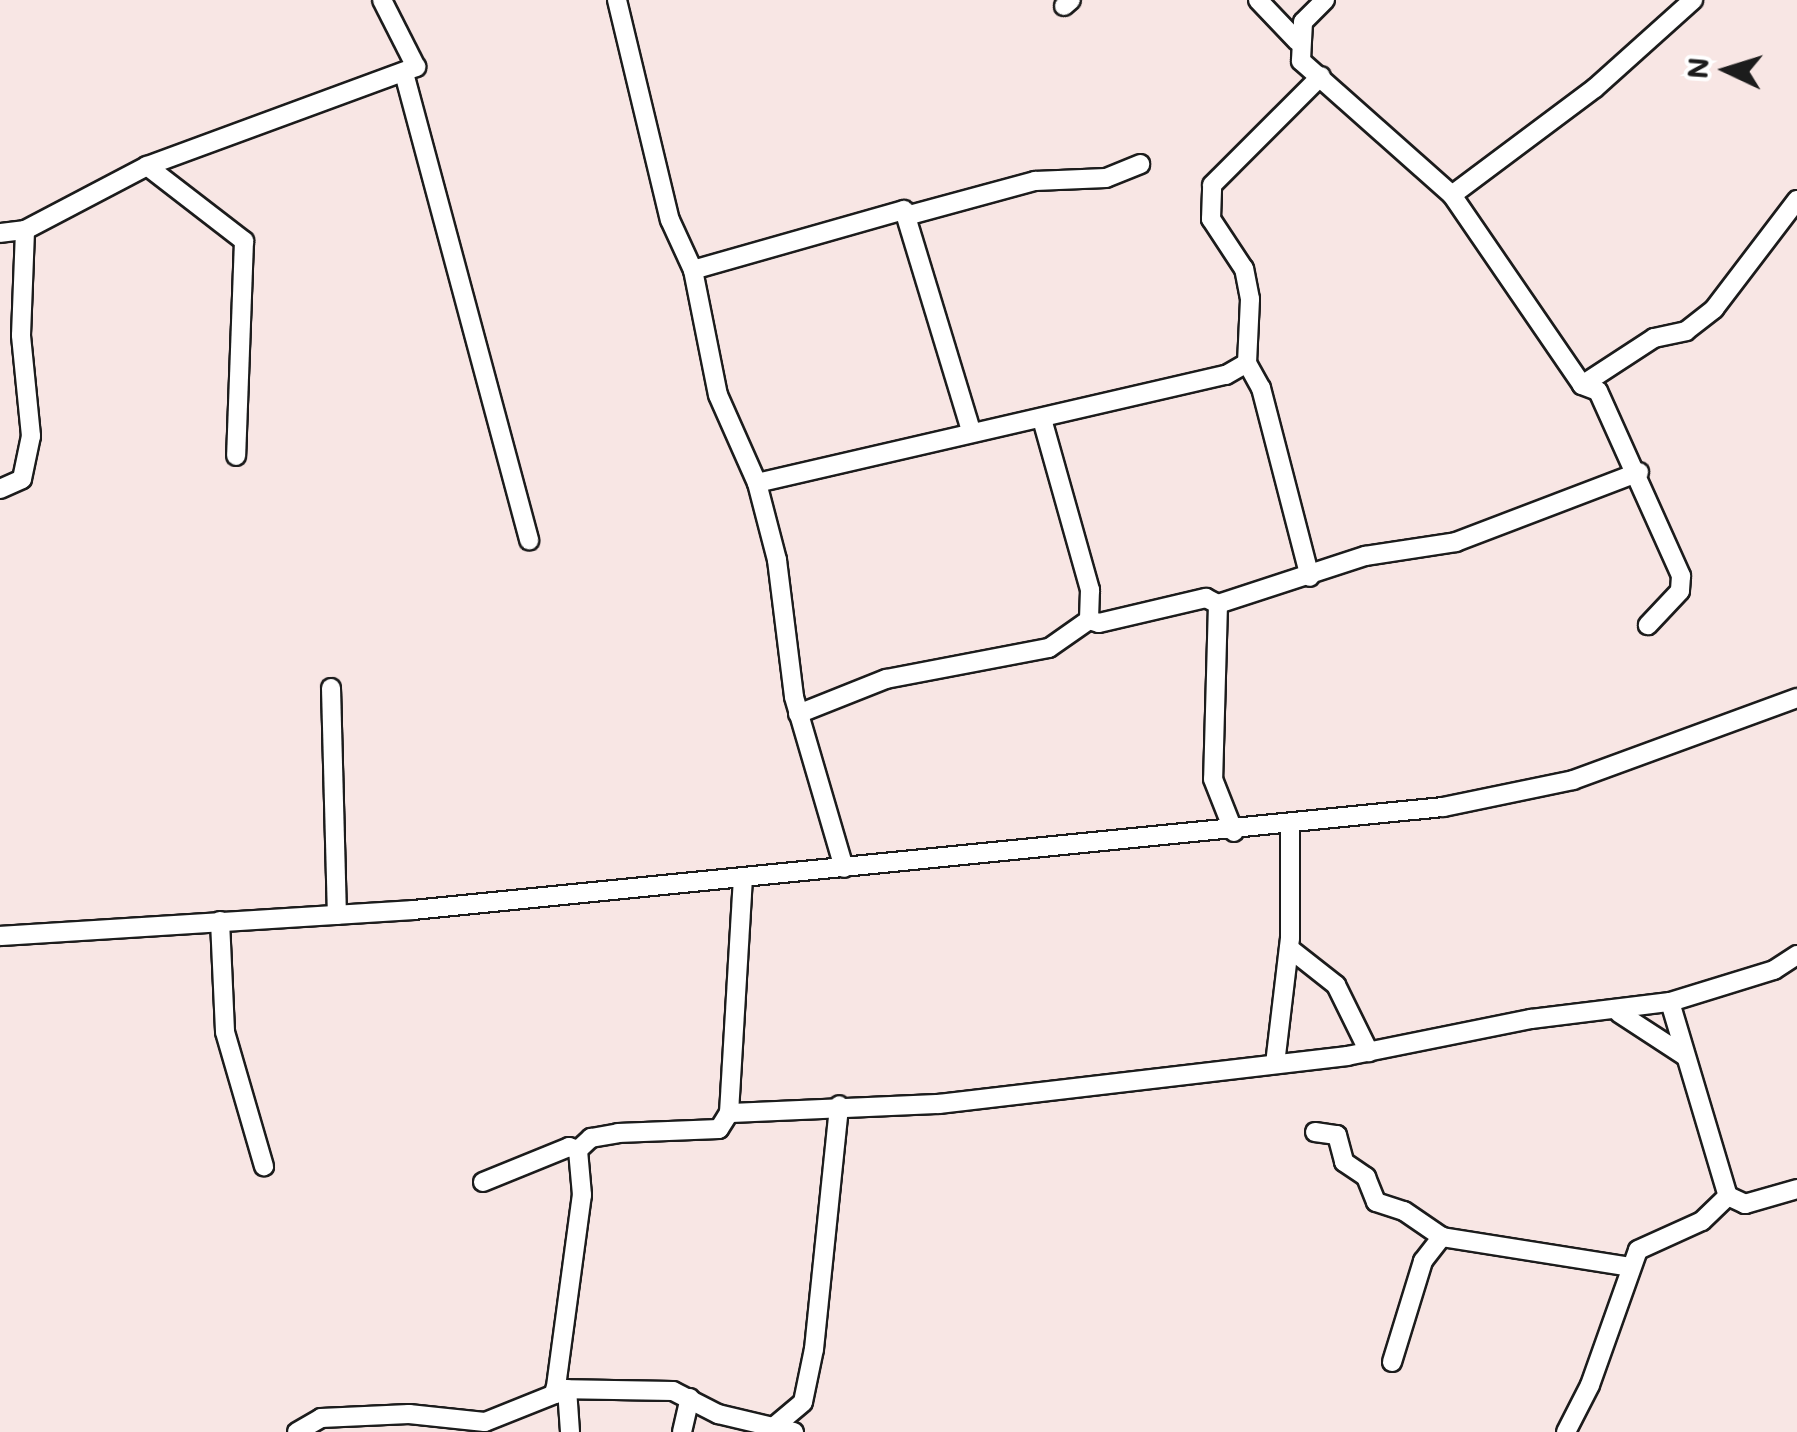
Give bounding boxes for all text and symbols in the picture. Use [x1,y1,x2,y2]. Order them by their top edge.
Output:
north arrow [1677,20,1777,120]
text: N [1678,56,1716,80]

